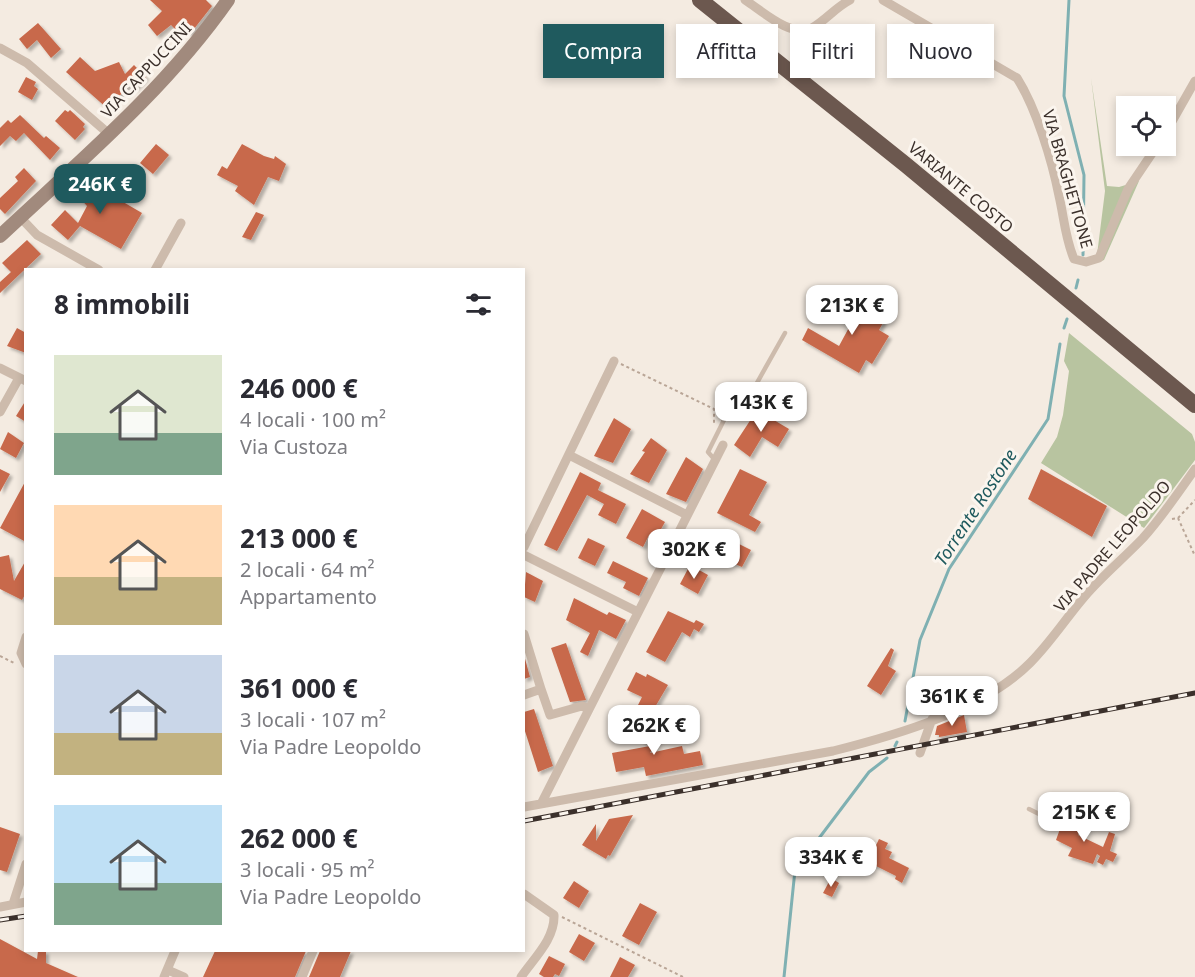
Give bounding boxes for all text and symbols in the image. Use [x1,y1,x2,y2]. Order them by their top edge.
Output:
street label: VIA CAPPUCCINI [96,17,196,123]
chip: Compra [543,24,664,78]
chip: Affitta [676,24,778,78]
chip: Filtri [790,24,875,78]
chip: Nuovo [887,24,994,78]
map controls [1116,96,1176,156]
button: locate [1116,96,1176,156]
street label: VIA BRAGHETTONE [1038,107,1098,251]
street label: VARIANTE COSTO [904,136,1018,238]
pin: 246K € [51,164,149,215]
text: 246K € [68,170,132,197]
pin: 213K € [803,285,901,336]
text: 8 immobili [54,286,190,322]
icon: filters [462,288,495,321]
text: 213K € [820,291,884,318]
text: 246 000 € [240,370,358,406]
icon: home [102,379,174,451]
pin: 143K € [712,382,810,433]
text: 143K € [729,388,793,415]
text: 4 locali · 100 m² [240,406,386,433]
text: Via Custoza [240,433,348,460]
water label: Torrente Rostone [928,444,1022,570]
street label: VIA PADRE LEOPOLDO [1049,475,1175,617]
text: 213 000 € [240,520,358,556]
icon: home [102,529,174,601]
pin: 302K € [645,529,743,580]
text: 302K € [662,535,726,562]
text: 2 locali · 64 m² [240,556,375,583]
text: Appartamento [240,583,377,610]
text: 361 000 € [240,670,358,706]
pin: 361K € [903,676,1001,727]
icon: home [102,679,174,751]
text: 361K € [920,682,984,709]
pin: 262K € [605,705,703,756]
text: 3 locali · 107 m² [240,706,386,733]
text: 262K € [622,711,686,738]
text: Via Padre Leopoldo [240,733,421,760]
pin: 215K € [1035,792,1133,843]
text: 215K € [1052,798,1116,825]
text: 262 000 € [240,820,358,856]
icon: home [102,829,174,901]
pin: 334K € [782,837,880,888]
text: 334K € [799,843,863,870]
text: 3 locali · 95 m² [240,856,375,883]
text: Via Padre Leopoldo [240,883,421,910]

